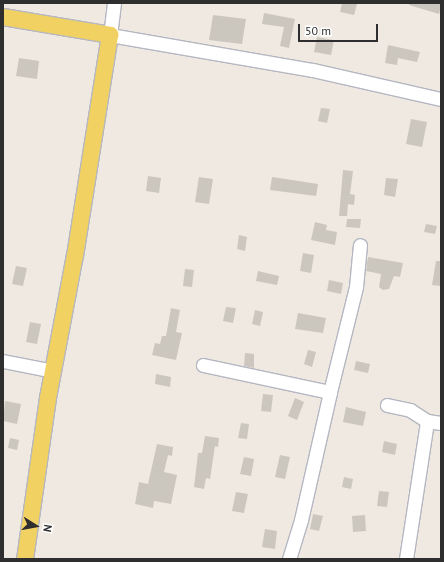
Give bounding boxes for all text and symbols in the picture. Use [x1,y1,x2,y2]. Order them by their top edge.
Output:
scale bar [300,16,380,42]
text: 50 m [305,23,331,38]
north arrow [16,506,56,546]
text: N [40,523,55,533]

